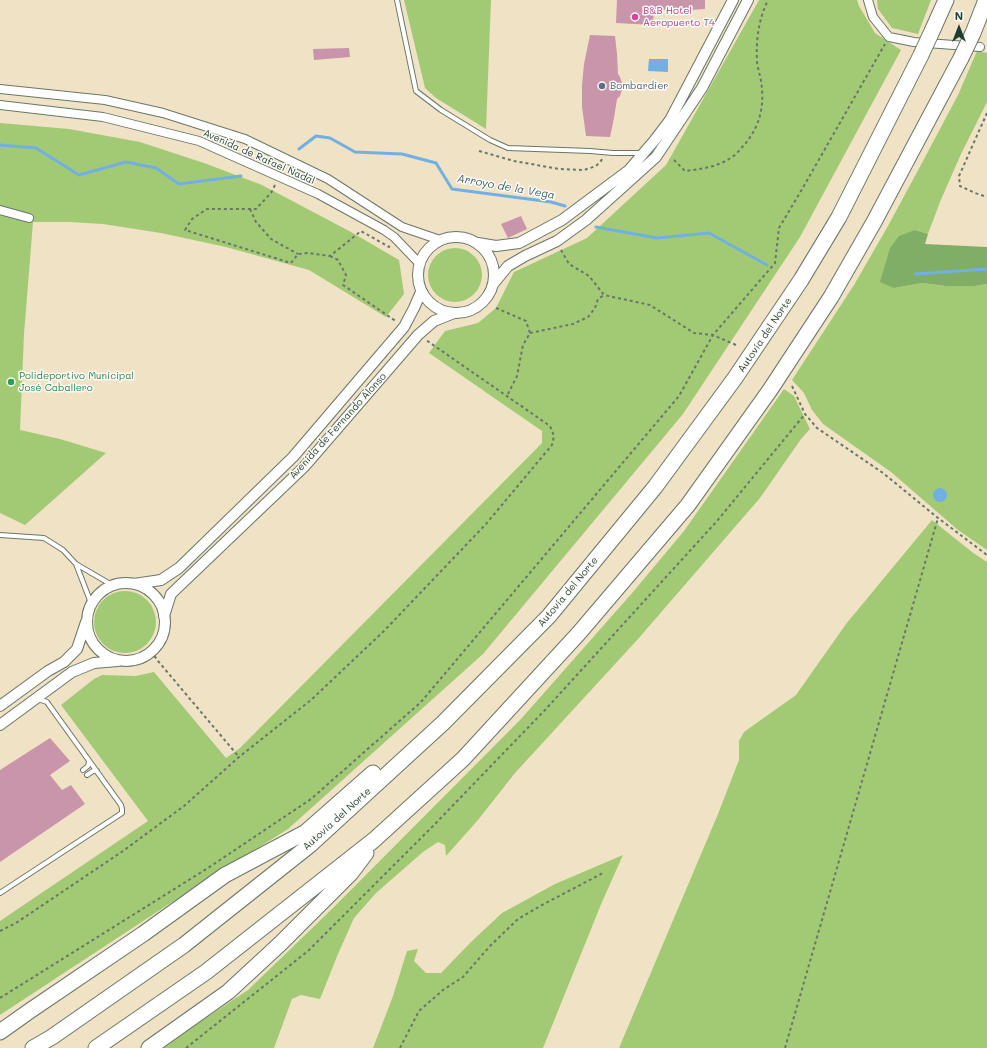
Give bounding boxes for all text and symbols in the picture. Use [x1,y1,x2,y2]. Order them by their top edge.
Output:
place label: B&B Hotel Aeropuerto T4 [643,5,715,28]
north arrow [939,8,979,48]
text: N [955,8,963,23]
marker: B&B Hotel Aeropuerto T4 [630,12,640,22]
place label: Bombardier [610,80,668,92]
marker: Bombardier [597,81,607,91]
street label: Avenida de Rafael Nadal [201,127,317,187]
water label: Arroyo de la Vega [456,172,556,202]
street label: Autovía del Norte [735,295,795,375]
place label: Polideportivo Municipal José Caballero [19,370,134,394]
street label: Avenida de Fernando Alonso [287,370,389,482]
marker: Polideportivo Municipal José Caballero [6,377,16,387]
street label: Autovía del Norte [535,555,601,629]
street label: Autovía del Norte [300,785,374,853]

